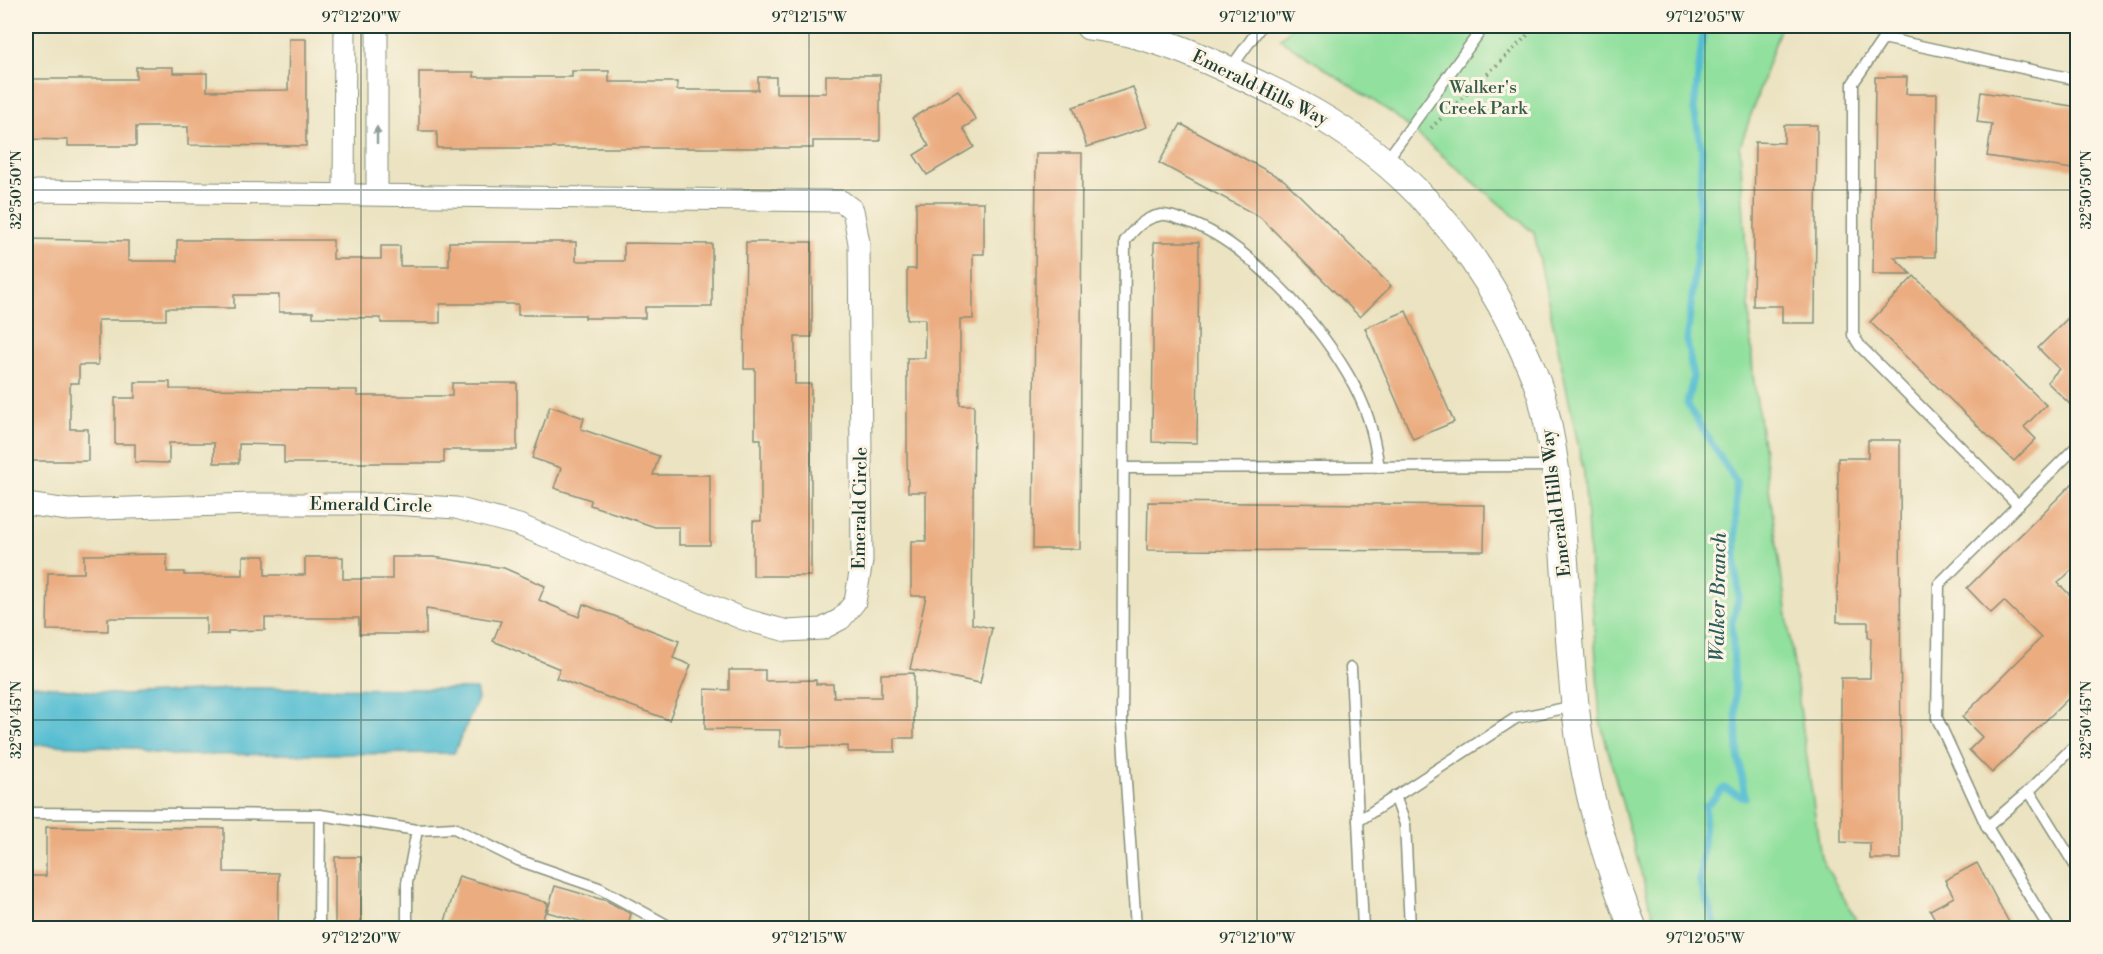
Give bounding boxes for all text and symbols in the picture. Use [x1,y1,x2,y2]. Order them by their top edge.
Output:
text: 97°12'20"W [322,8,401,27]
text: 97°12'15"W [771,8,847,27]
text: 97°12'10"W [1219,8,1296,27]
text: 97°12'05"W [1666,8,1745,27]
street label: Emerald Hills Way [1188,45,1332,131]
park label: Walker's Creek Park [1439,76,1529,120]
one-way arrow [372,126,382,145]
text: 32°50'50"N [7,150,26,230]
text: 32°50'50"N [2077,150,2096,230]
street label: Emerald Hills Way [1535,427,1576,578]
street label: Emerald Circle [847,447,873,569]
street label: Emerald Circle [310,492,432,518]
water label: Walker Branch [1705,531,1733,662]
text: 32°50'45"N [7,681,26,759]
text: 32°50'45"N [2077,681,2096,759]
text: 97°12'20"W [322,929,401,948]
text: 97°12'15"W [771,929,847,948]
text: 97°12'10"W [1219,929,1296,948]
text: 97°12'05"W [1666,929,1745,948]

